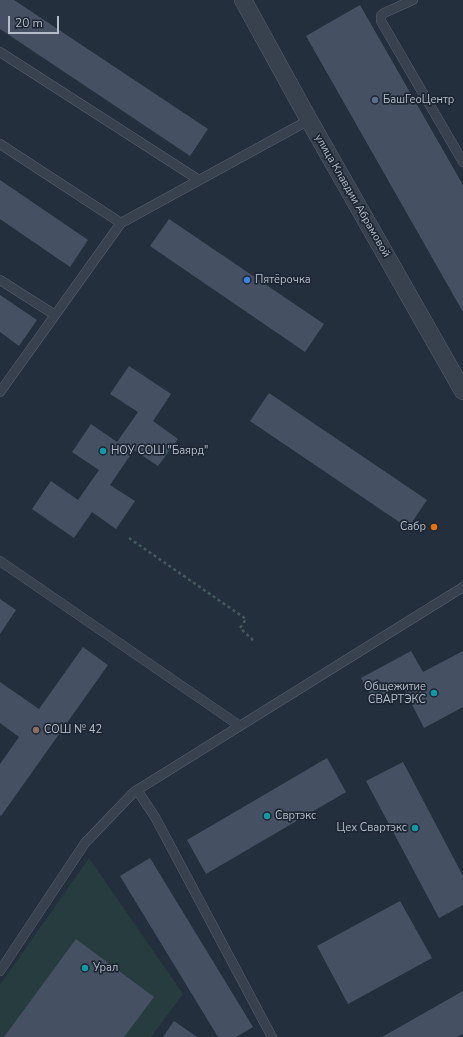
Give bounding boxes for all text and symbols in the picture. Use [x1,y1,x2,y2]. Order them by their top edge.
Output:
scale bar [10,8,61,34]
text: 20 m [15,15,43,31]
place label: БашГеоЦентр [383,93,454,107]
marker: БашГеоЦентр [370,95,380,105]
street label: улица Клавдии Абрамовой [311,132,393,260]
place label: Пятёрочка [255,273,311,287]
marker: Пятёрочка [242,275,252,285]
place label: НОУ СОШ "Баярд" [111,444,208,458]
marker: НОУ СОШ "Баярд" [98,446,108,456]
place label: Сабр [400,520,426,534]
marker: Сабр [429,522,439,532]
place label: Общежитие СВАРТЭКС [364,680,426,706]
marker: Общежитие СВАРТЭКС [429,688,439,698]
place label: СОШ № 42 [44,723,102,737]
marker: СОШ № 42 [31,725,41,735]
place label: Свртэкс [275,809,316,823]
marker: Свртэкс [262,811,272,821]
place label: Цех Свартэкс [337,821,407,835]
marker: Цех Свартэкс [410,823,420,833]
place label: Урал [93,961,118,975]
marker: Урал [80,963,90,973]

